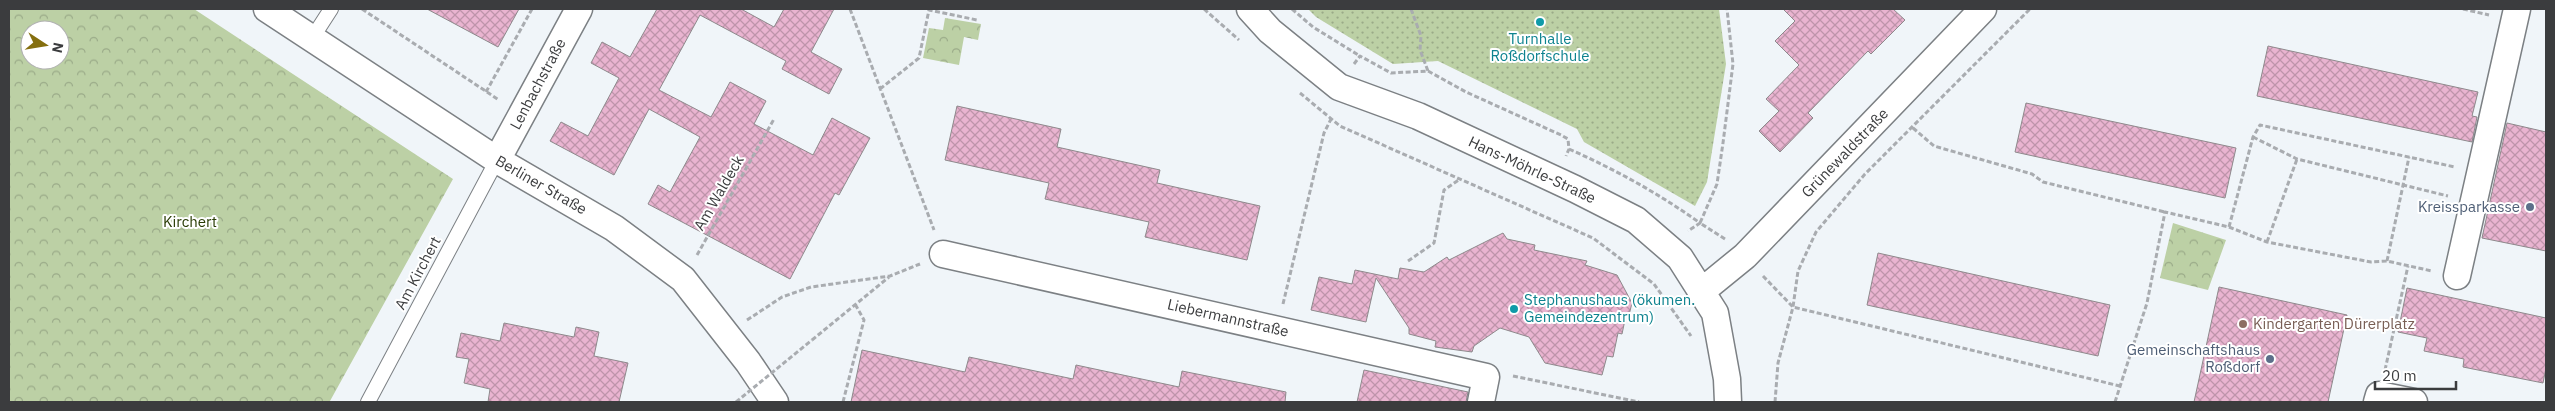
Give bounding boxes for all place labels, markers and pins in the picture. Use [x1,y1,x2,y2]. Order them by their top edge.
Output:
marker: Turnhalle Roßdorfschule [1534,16,1546,28]
place label: Turnhalle Roßdorfschule [1490,29,1590,65]
place label: Kreissparkasse [2418,197,2520,216]
marker: Kreissparkasse [2524,201,2536,213]
place label: Stephanushaus (ökumen. Gemeindezentrum) [1524,290,1695,326]
marker: Stephanushaus (ökumen. Gemeindezentrum) [1508,303,1520,315]
place label: Kindergarten Dürerplatz [2253,314,2415,333]
marker: Kindergarten Dürerplatz [2237,318,2249,330]
place label: Gemeinschaftshaus Roßdorf [2127,340,2260,376]
marker: Gemeinschaftshaus Roßdorf [2264,353,2276,365]

